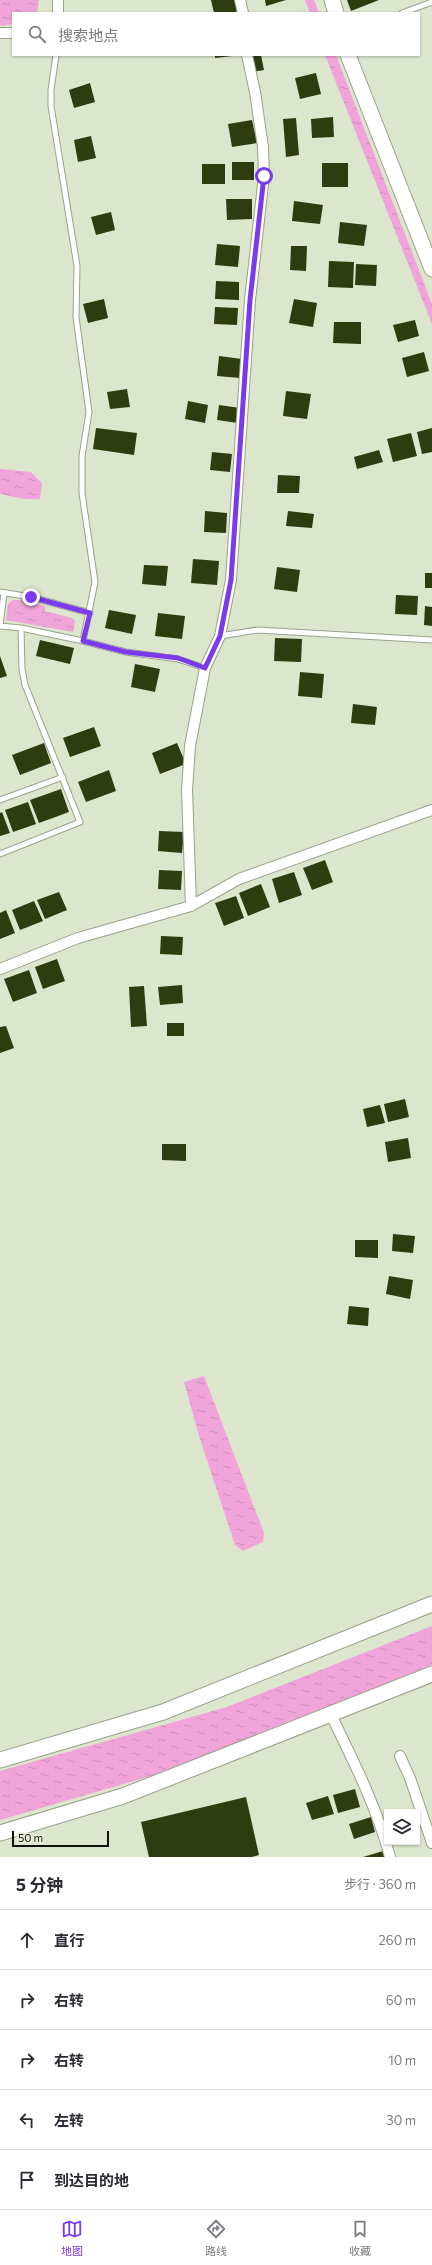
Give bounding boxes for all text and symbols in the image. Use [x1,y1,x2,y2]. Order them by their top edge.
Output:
search box [12,12,420,56]
icon: search [26,23,48,45]
text: 搜索地点 [58,26,118,44]
route start [255,167,273,185]
route end [22,588,40,606]
map controls [384,1809,420,1845]
button: layers [384,1809,420,1845]
scale bar [12,1829,109,1848]
text: 50 m [18,1831,43,1844]
text: 5 分钟 [16,1874,63,1895]
text: 步行 · 360 m [344,1876,416,1892]
icon: ahead [16,1929,38,1951]
text: 直行 [54,1931,84,1949]
text: 260 m [379,1932,416,1948]
icon: right [16,1989,38,2011]
text: 右转 [54,1991,84,2009]
text: 60 m [386,1992,416,2008]
icon: right [16,2049,38,2071]
text: 右转 [54,2051,84,2069]
text: 10 m [388,2052,416,2068]
icon: left [16,2109,38,2131]
text: 左转 [54,2111,84,2129]
text: 30 m [386,2112,416,2128]
icon: arrive [16,2169,38,2191]
text: 到达目的地 [54,2171,129,2189]
tab: 地图 [61,2218,83,2258]
tab: 路线 [205,2218,227,2258]
tab: 收藏 [349,2218,371,2258]

